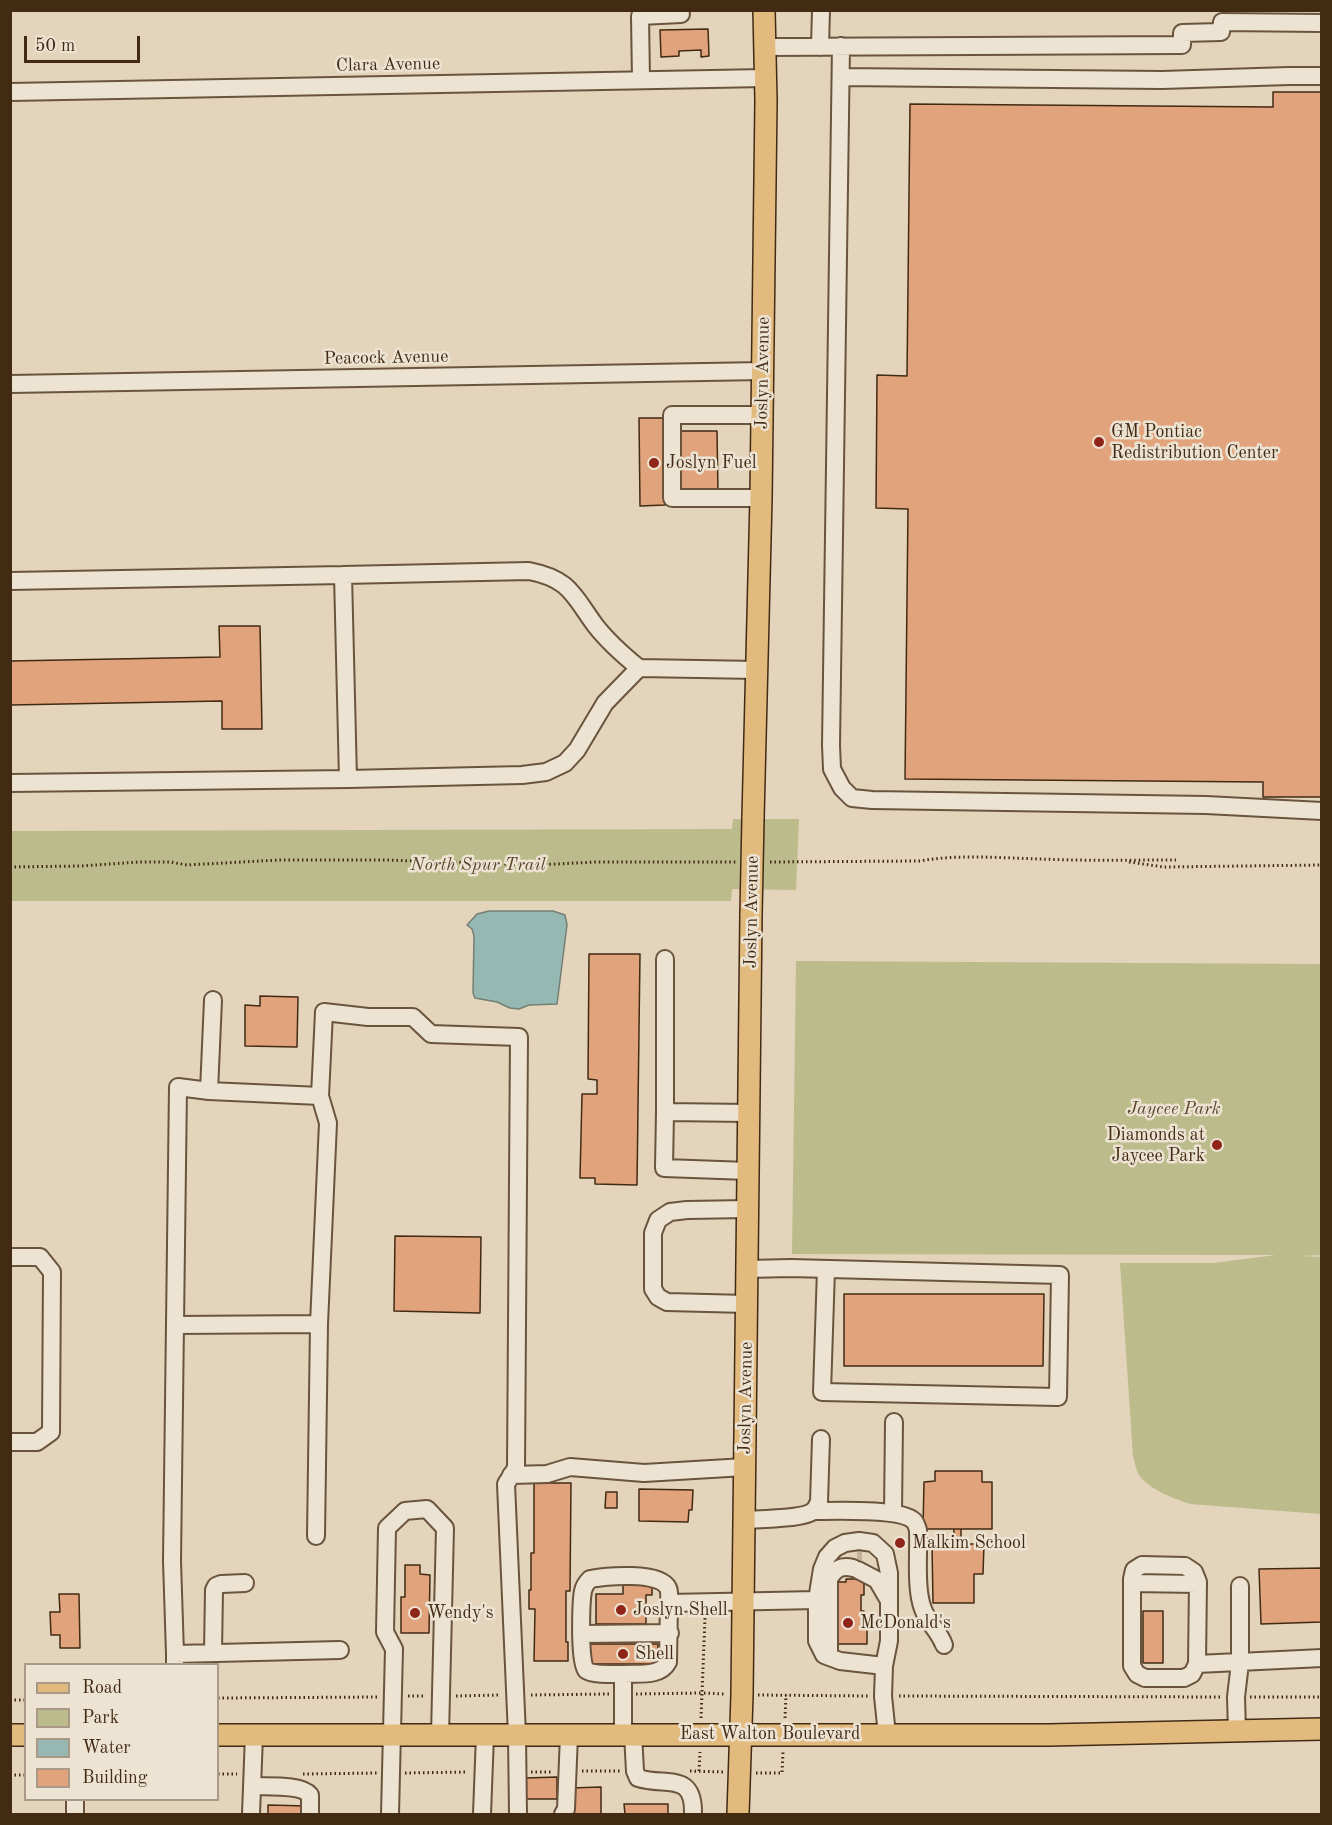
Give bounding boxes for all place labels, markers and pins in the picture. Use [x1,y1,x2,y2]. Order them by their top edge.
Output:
place label: GM Pontiac Redistribution Center [1111,421,1278,464]
marker: GM Pontiac Redistribution Center [1092,435,1106,449]
place label: Joslyn Fuel [666,452,757,474]
marker: Joslyn Fuel [647,456,661,470]
place label: Diamonds at Jaycee Park [1107,1124,1205,1166]
marker: Diamonds at Jaycee Park [1210,1138,1224,1152]
place label: Malkim School [912,1532,1026,1554]
marker: Malkim School [893,1536,907,1550]
place label: Joslyn Shell [633,1599,728,1621]
place label: Wendy's [427,1602,494,1624]
marker: Joslyn Shell [614,1603,628,1617]
marker: Wendy's [408,1606,422,1620]
place label: McDonald's [860,1612,951,1634]
marker: McDonald's [841,1616,855,1630]
place label: Shell [635,1643,674,1665]
marker: Shell [616,1647,630,1661]

